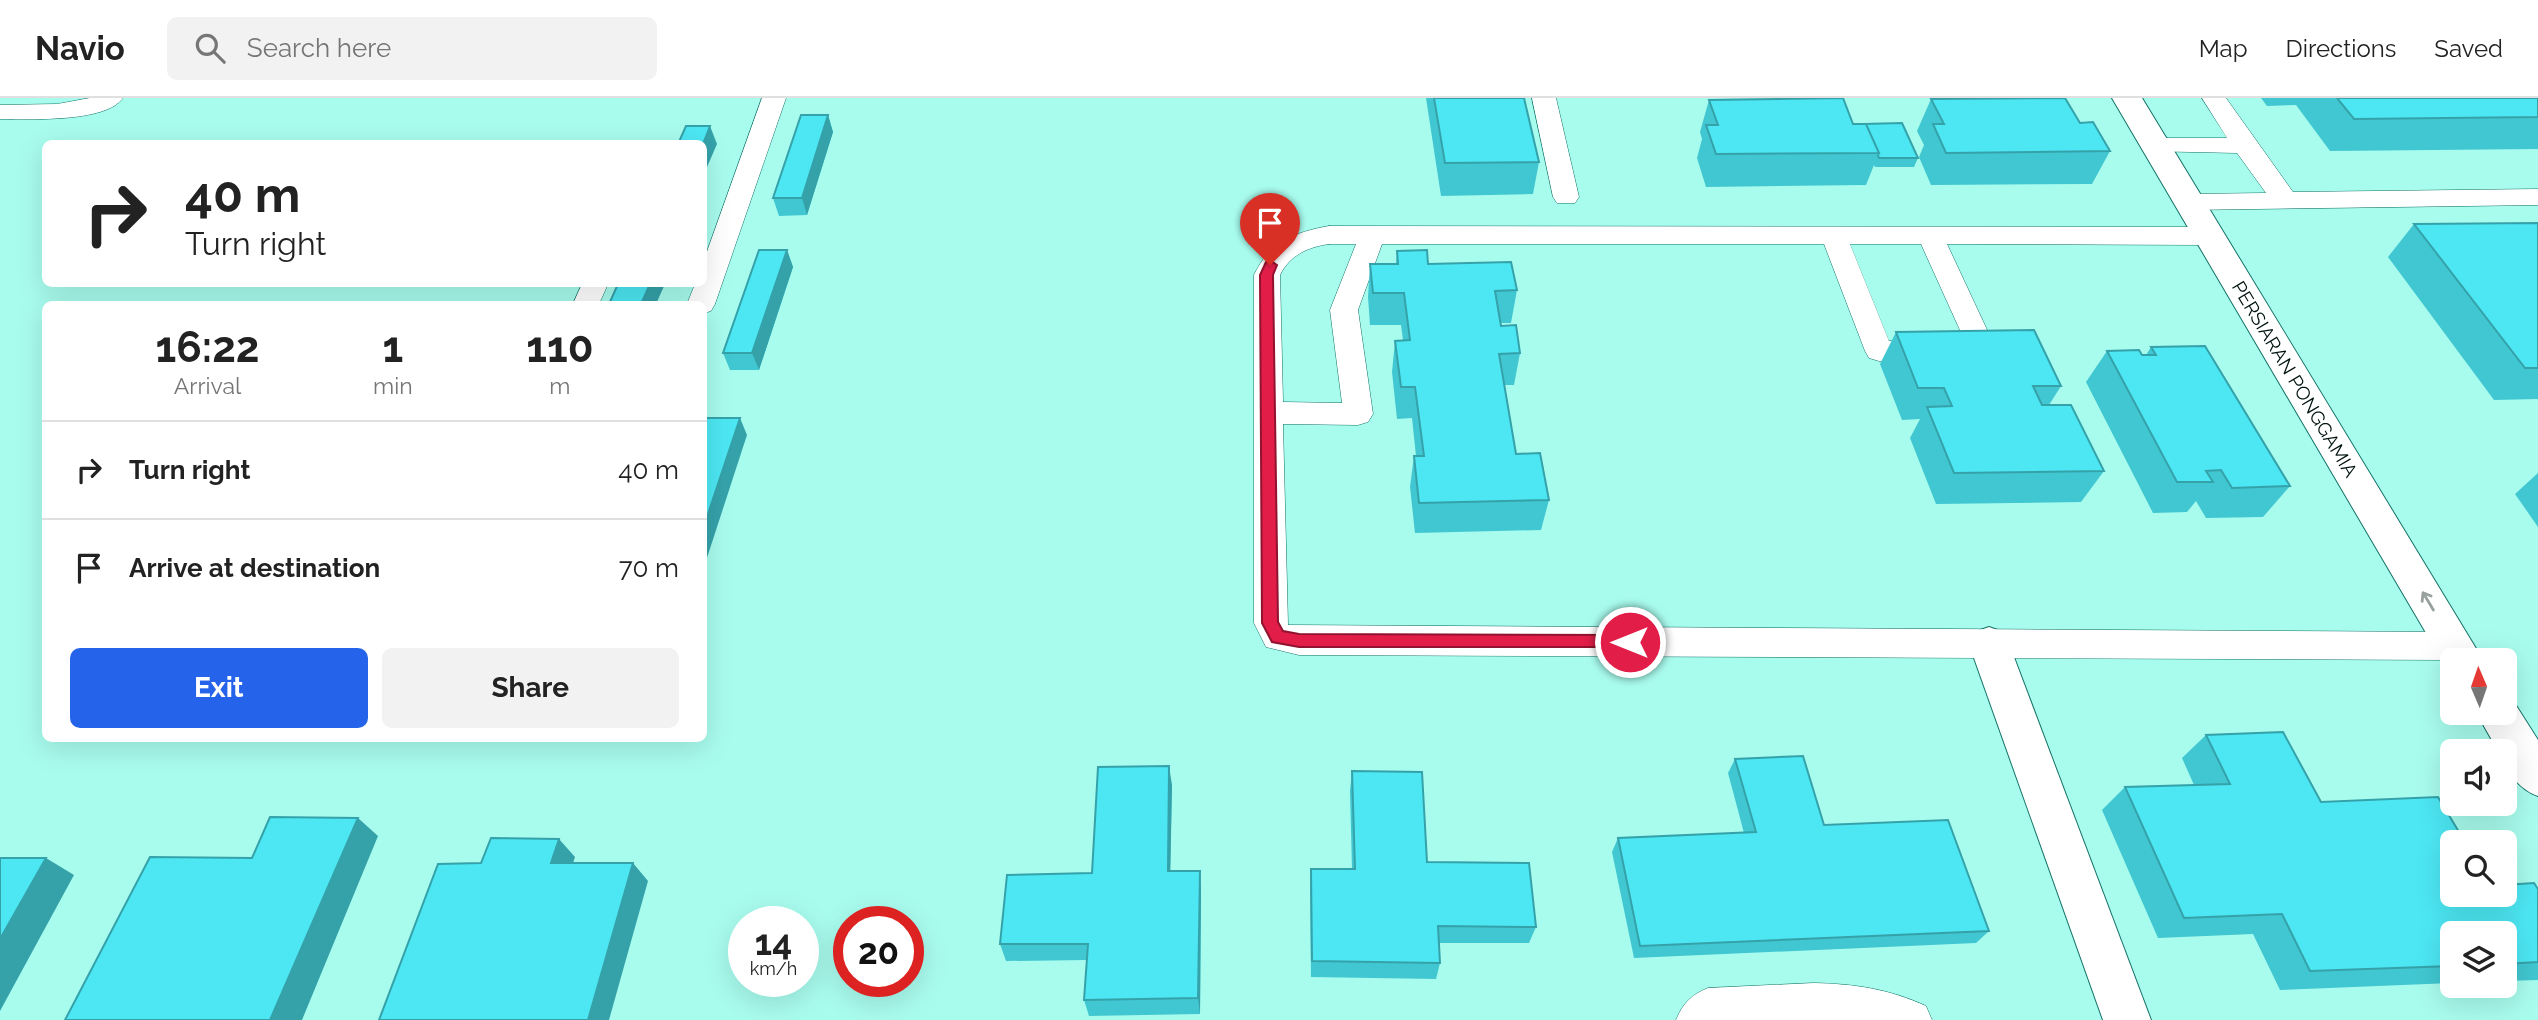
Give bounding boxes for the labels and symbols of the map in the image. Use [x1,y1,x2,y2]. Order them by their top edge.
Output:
pin [1240,193,1300,265]
street label: PERSIARAN PONGGAMIA [2228,277,2362,481]
one-way arrow [2421,592,2435,612]
position arrow [1593,605,1667,679]
north arrow [2440,648,2516,724]
speed limit sign: 20 [833,906,924,997]

